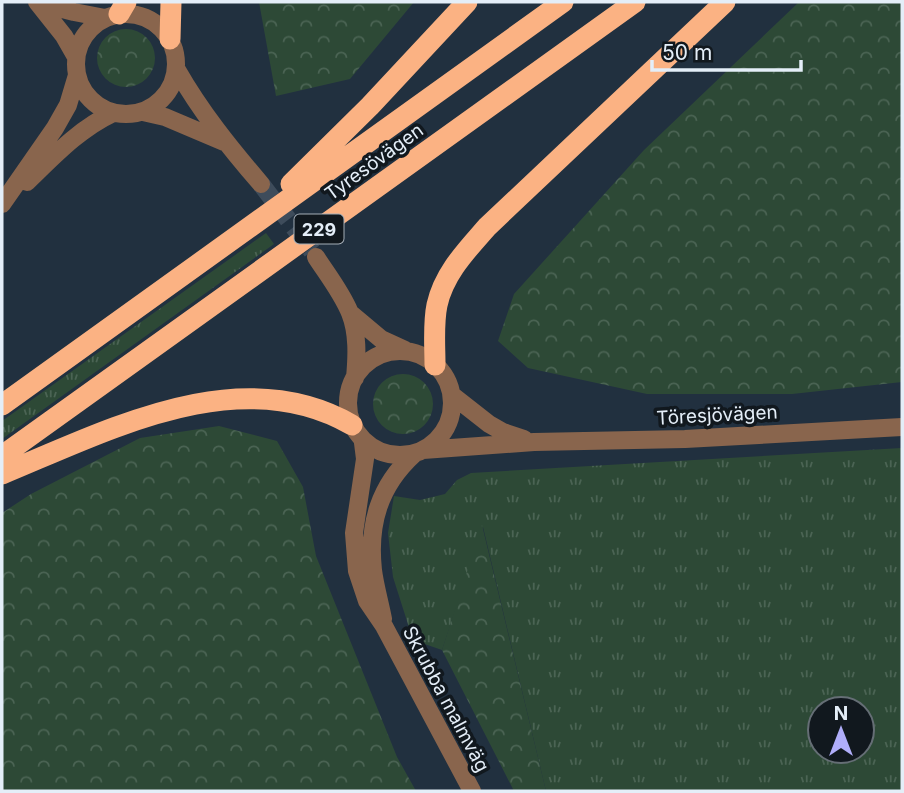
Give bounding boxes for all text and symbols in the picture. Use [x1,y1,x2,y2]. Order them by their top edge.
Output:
scale bar [652,28,801,72]
text: 50 m [662,40,712,65]
street label: Tyresövägen [320,119,428,205]
road number: 229 [294,214,344,244]
street label: Töresjövägen [656,400,778,430]
street label: Skrubba malmväg [398,622,494,776]
north arrow [806,695,876,765]
text: N [834,702,848,725]

